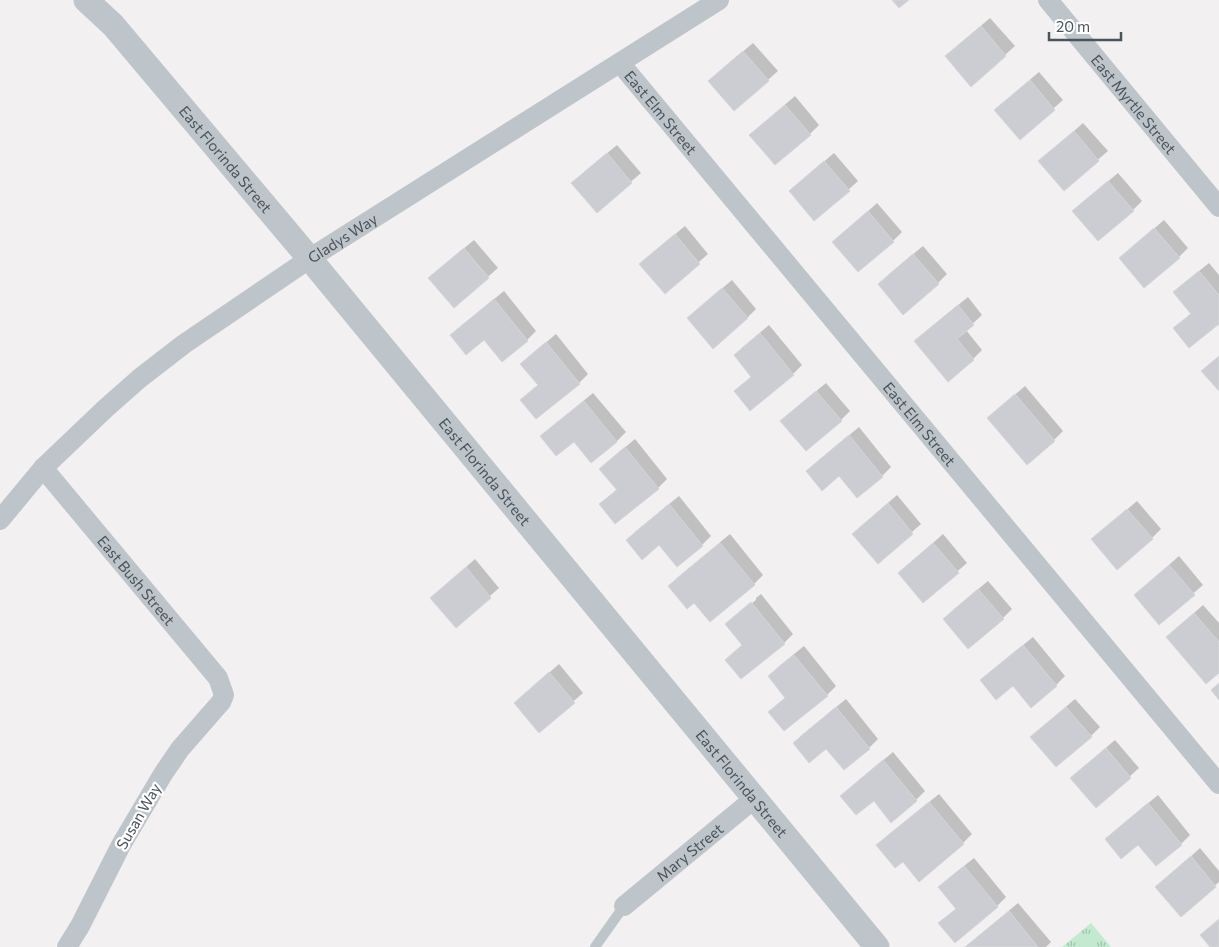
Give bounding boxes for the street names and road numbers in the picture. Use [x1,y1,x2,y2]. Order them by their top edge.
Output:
street label: East Myrtle Street [1088,51,1180,157]
street label: East Elm Street [621,67,701,158]
street label: East Florinda Street [176,102,276,216]
street label: Gladys Way [304,209,381,266]
street label: East Elm Street [880,378,960,469]
street label: East Florinda Street [435,414,535,529]
street label: East Bush Street [94,532,179,629]
street label: East Florinda Street [692,726,792,841]
street label: Susan Way [112,780,164,852]
street label: Mary Street [653,819,727,885]

